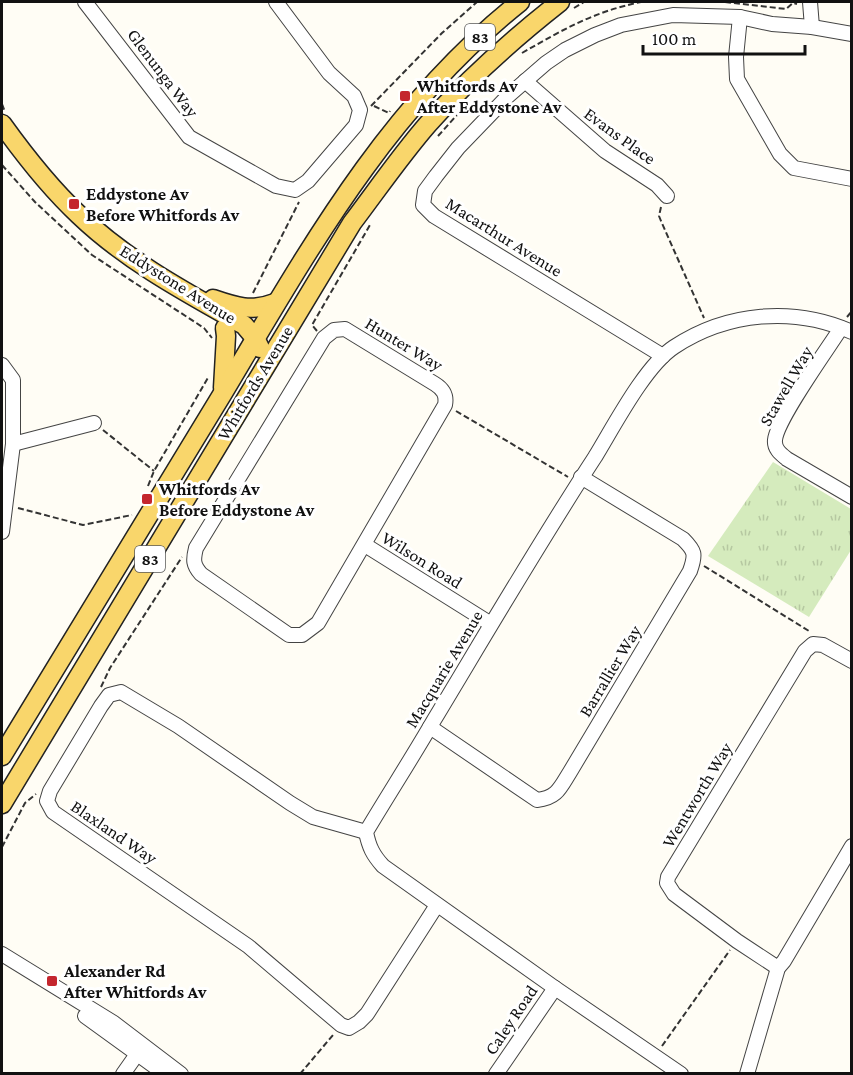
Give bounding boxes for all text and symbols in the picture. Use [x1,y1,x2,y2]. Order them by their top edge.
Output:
scale bar [643,18,805,56]
road number: 83 [465,24,495,50]
street label: Glenunga Way [123,25,203,122]
text: 100 m [652,29,697,49]
place label: Whitfords Av After Eddystone Av [416,76,562,117]
marker: Whitfords Av After Eddystone Av [398,89,412,103]
street label: Evans Place [580,103,660,169]
place label: Eddystone Av Before Whitfords Av [86,184,239,225]
street label: Macarthur Avenue [442,193,566,281]
marker: Eddystone Av Before Whitfords Av [67,197,81,211]
street label: Eddystone Avenue [116,240,240,328]
street label: Hunter Way [362,313,447,375]
street label: Whitfords Avenue [213,322,297,444]
street label: Stawell Way [755,342,817,429]
place label: Whitfords Av Before Eddystone Av [158,479,314,520]
marker: Whitfords Av Before Eddystone Av [140,492,154,506]
street label: Wilson Road [378,527,466,593]
road number: 83 [135,546,165,572]
street label: Macquarie Avenue [401,607,487,731]
street label: Barrallier Way [575,621,645,720]
street label: Wentworth Way [658,738,737,851]
street label: Blaxland Way [67,796,161,868]
place label: Alexander Rd After Whitfords Av [63,961,207,1002]
marker: Alexander Rd After Whitfords Av [45,974,59,988]
street label: Caley Road [480,981,542,1059]

